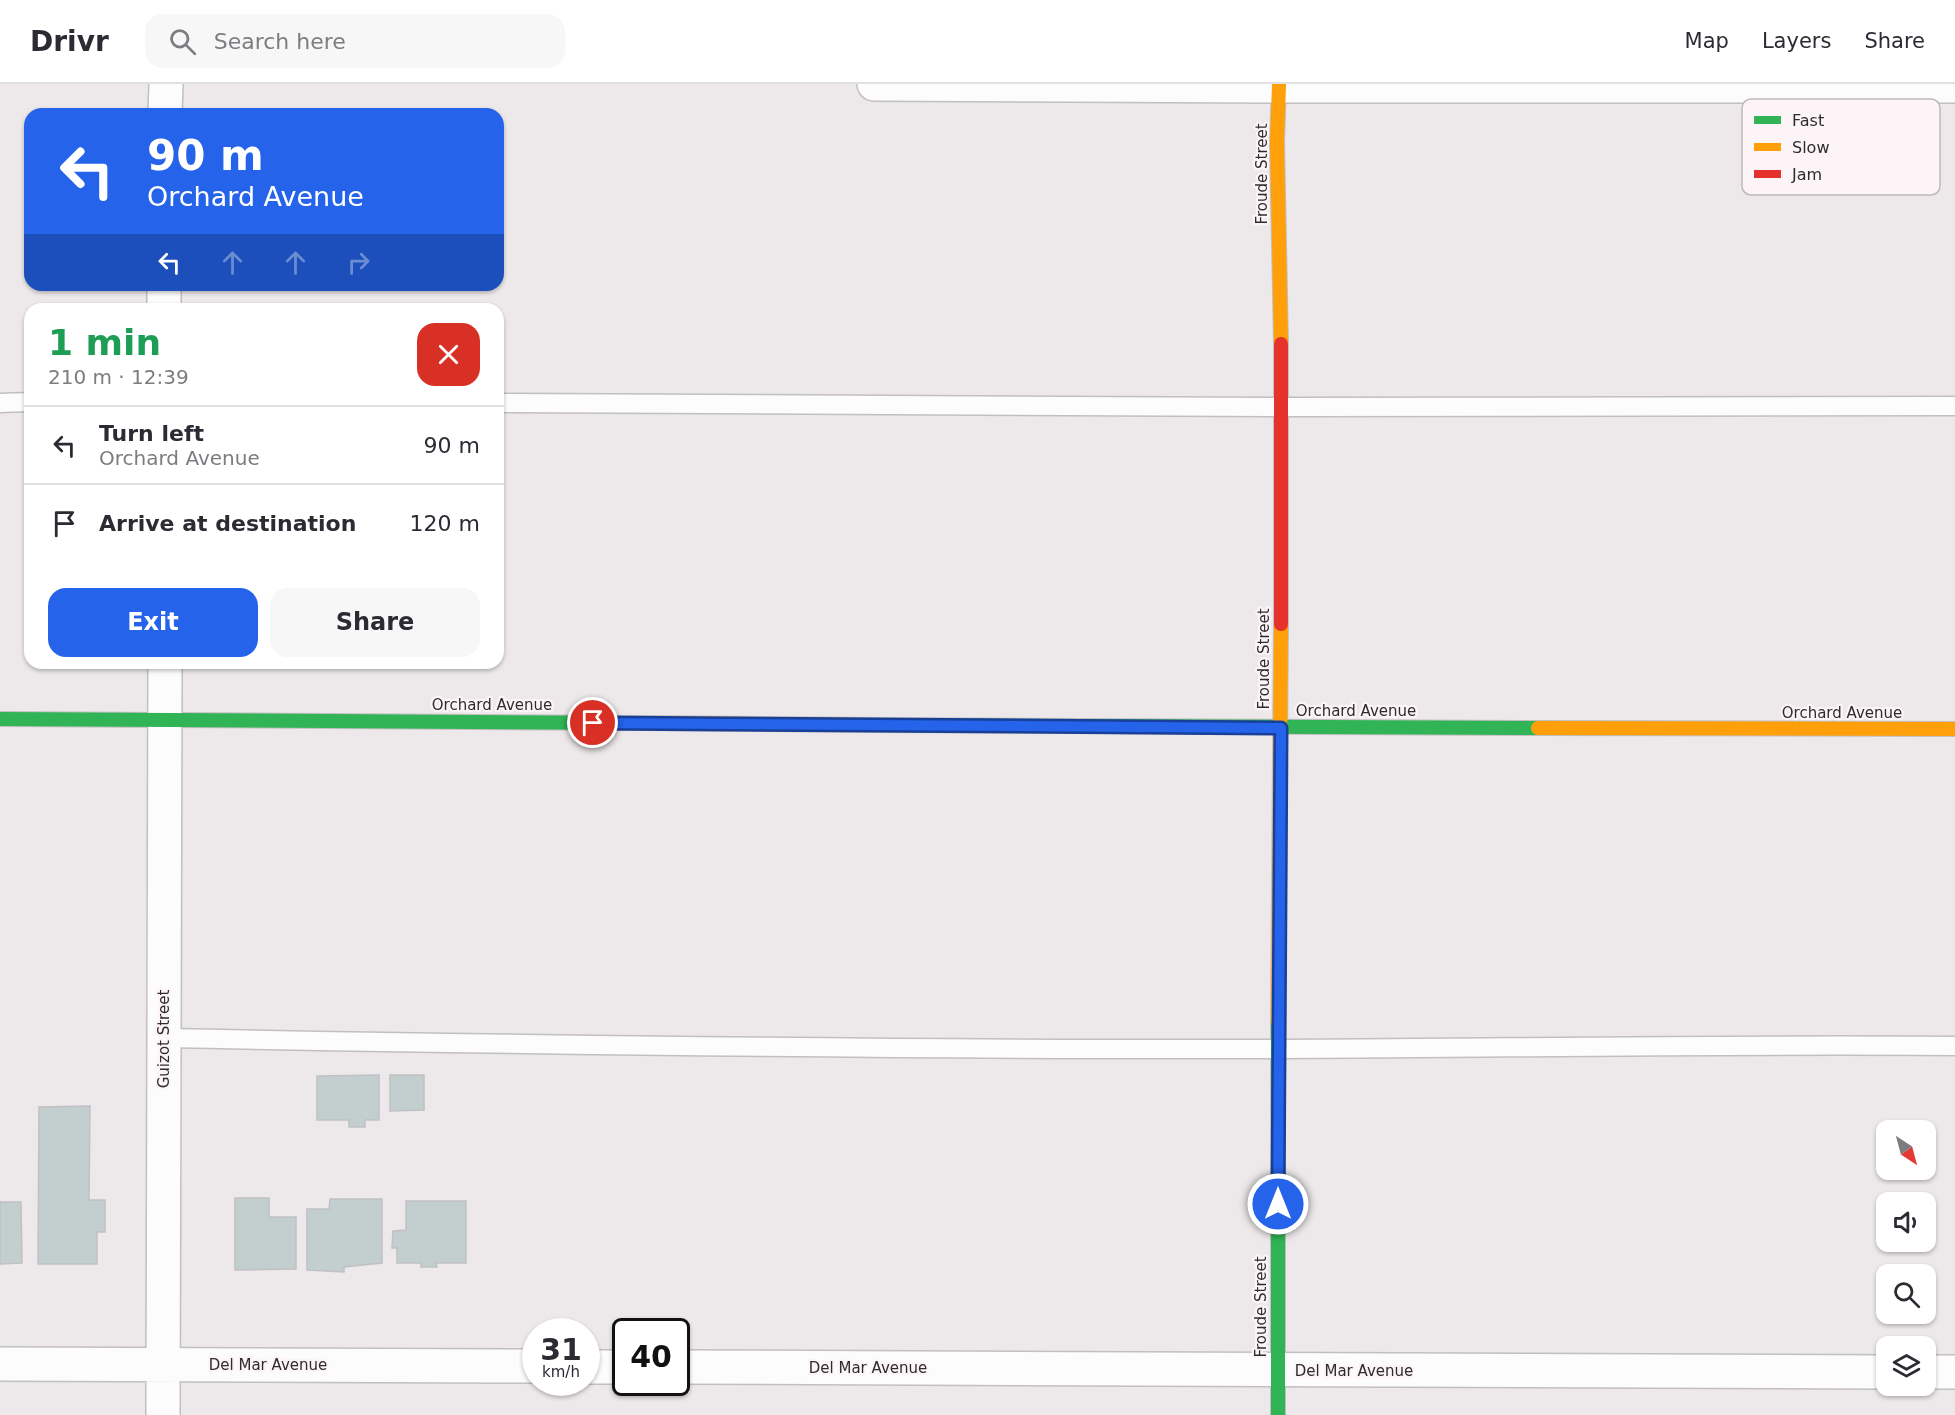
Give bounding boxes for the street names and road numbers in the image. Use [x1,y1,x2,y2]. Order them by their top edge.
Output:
street label: Froude Street [1253,123,1271,225]
street label: Froude Street [1255,608,1273,710]
street label: Orchard Avenue [432,696,552,714]
street label: Orchard Avenue [1296,702,1416,720]
street label: Orchard Avenue [1782,704,1902,722]
street label: Guizot Street [155,990,173,1088]
street label: Froude Street [1252,1256,1270,1358]
street label: Del Mar Avenue [209,1356,327,1374]
street label: Del Mar Avenue [809,1359,927,1377]
street label: Del Mar Avenue [1295,1362,1413,1380]

